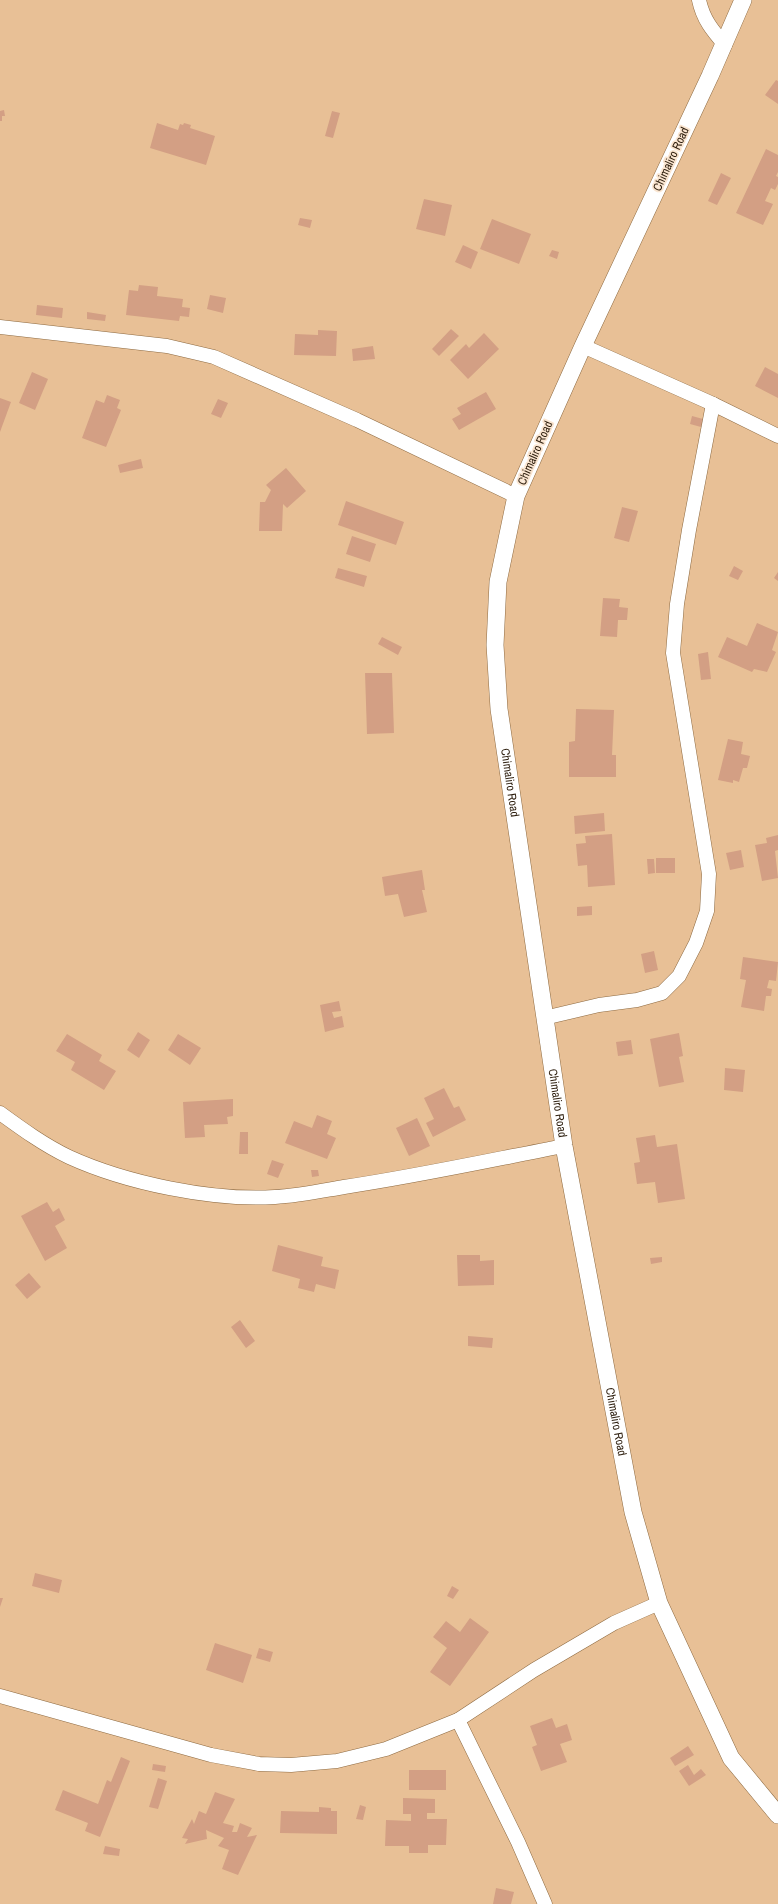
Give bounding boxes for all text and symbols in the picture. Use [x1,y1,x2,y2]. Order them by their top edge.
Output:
street label: Chimaliro Road [649,124,693,194]
street label: Chimaliro Road [514,418,556,488]
street label: Chimaliro Road [497,747,523,818]
street label: Chimaliro Road [545,1068,571,1138]
street label: Chimaliro Road [602,1386,630,1457]

